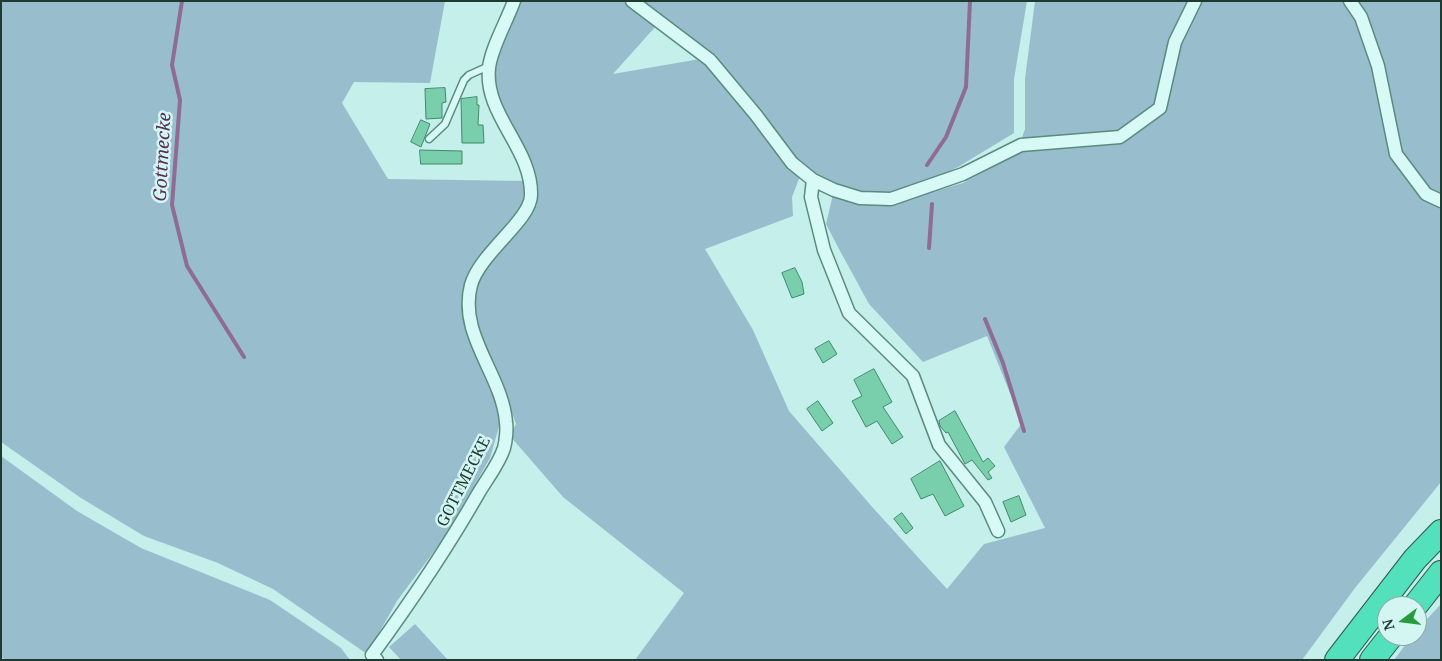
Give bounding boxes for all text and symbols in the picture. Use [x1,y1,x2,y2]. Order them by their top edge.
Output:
water label: Gottmecke [150,112,176,202]
street label: GOTTMECKE [433,434,495,530]
north arrow [1377,596,1427,646]
text: N [1377,617,1399,633]

